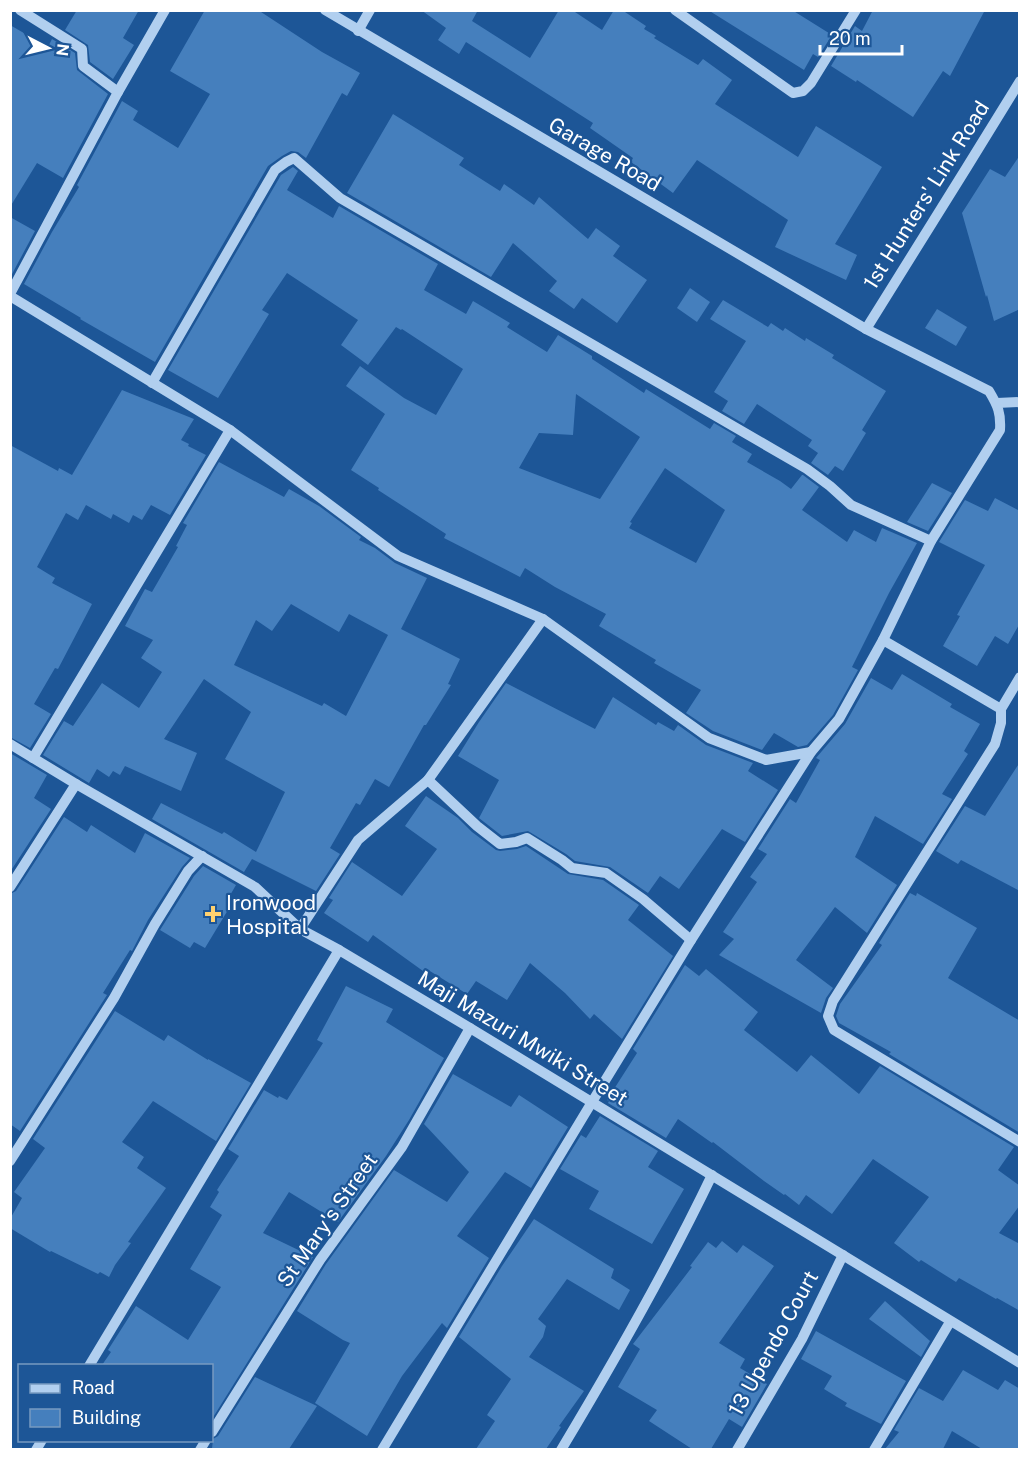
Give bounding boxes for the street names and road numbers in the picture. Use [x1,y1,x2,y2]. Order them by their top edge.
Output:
street label: 1st Hunters' Link Road [858,96,994,294]
street label: Garage Road [544,112,666,196]
street label: Maji Mazuri Mwiki Street [413,965,633,1111]
street label: St Mary's Street [272,1148,382,1292]
street label: 13 Upendo Court [723,1266,823,1420]

